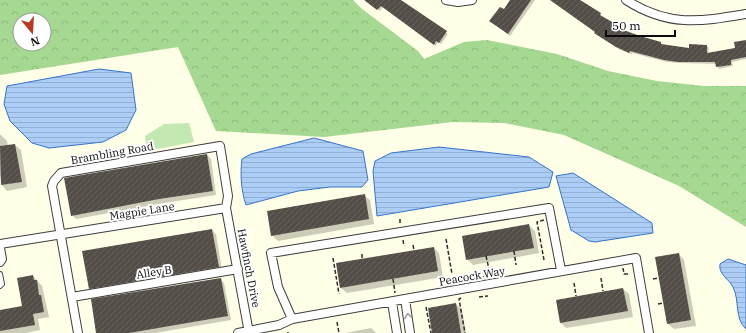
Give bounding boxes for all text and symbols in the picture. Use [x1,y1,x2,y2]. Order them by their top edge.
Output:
north arrow [12,12,52,52]
scale bar [606,12,675,38]
text: 50 m [612,18,641,33]
text: N [29,34,41,50]
street label: Brambling Road [69,139,155,167]
street label: Magpie Lane [108,199,176,223]
street label: Hawfinch Drive [234,227,264,309]
street label: Alley B [135,262,173,282]
street label: Peacock Way [438,263,506,289]
one-way arrow [404,313,413,319]

